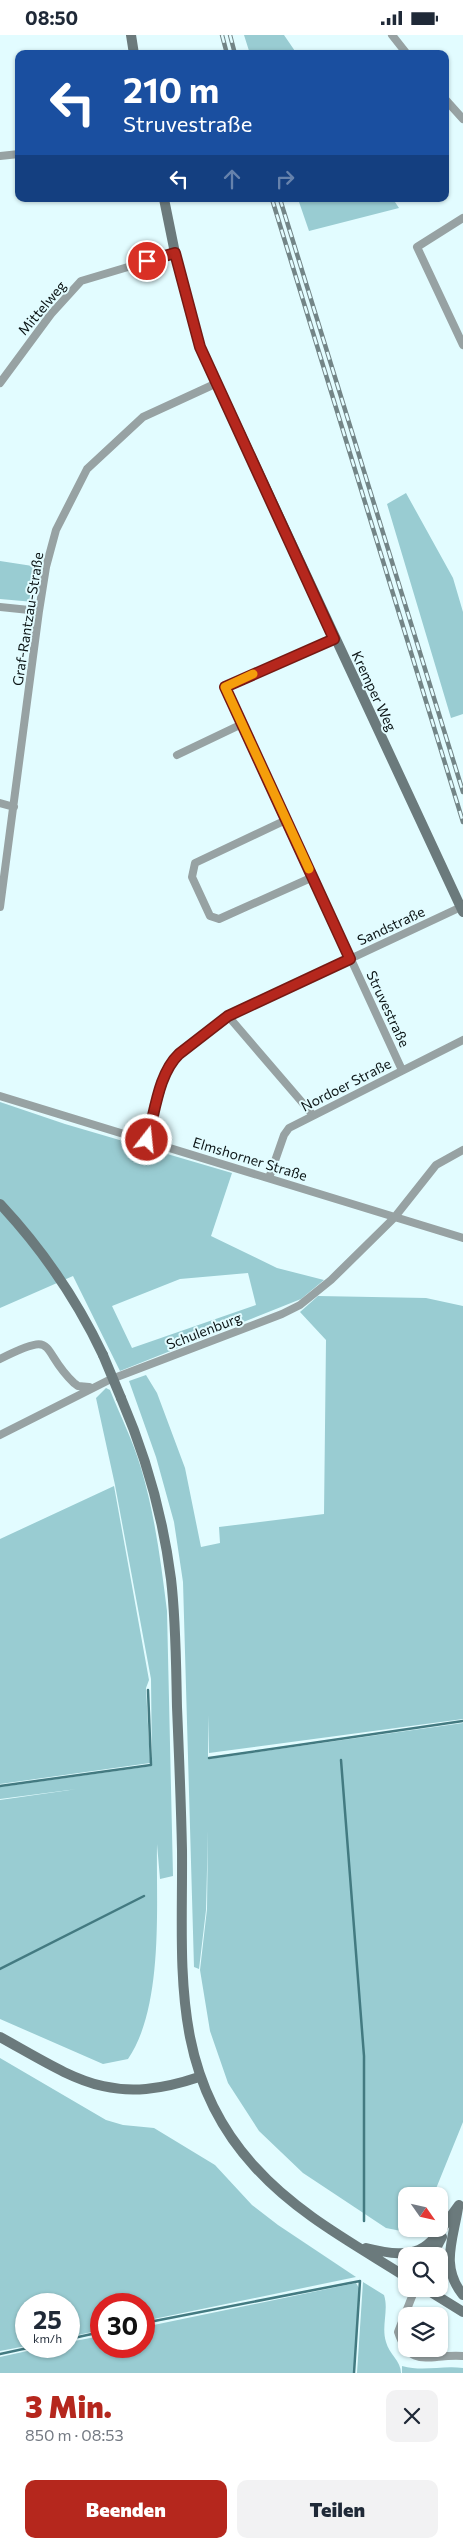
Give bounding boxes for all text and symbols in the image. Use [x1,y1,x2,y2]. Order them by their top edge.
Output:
text: 08:50 [25,6,78,29]
text: 210 m [123,67,219,110]
icon: left [40,70,105,135]
text: Struvestraße [123,110,252,137]
icon: left [165,165,193,193]
icon: ahead [218,165,246,193]
icon: right [271,165,299,193]
pin [126,240,168,282]
icon: arrive [133,247,161,275]
street label: Mittelweg [14,277,69,338]
street label: Graf-Rantzau-Straße [9,551,46,687]
street label: Kremper Weg [348,648,401,734]
street label: Sandstraße [354,903,427,949]
street label: Struvestraße [363,968,414,1050]
street label: Nordoer Straße [298,1055,394,1115]
position arrow [120,1113,172,1165]
street label: Elmshorner Straße [191,1133,309,1184]
street label: Schulenburg [164,1308,244,1353]
north arrow [398,2187,448,2237]
map controls [398,2187,448,2357]
button: search [398,2247,448,2297]
speed limit sign: 30 [90,2293,155,2358]
text: 25 [33,2304,62,2334]
button: layers [398,2307,448,2357]
text: km/h [33,2331,62,2345]
text: 3 Min. [25,2387,112,2424]
button: close [386,2390,438,2442]
text: 850 m · 08:53 [25,2425,124,2444]
button: Beenden [25,2480,227,2538]
button: Teilen [237,2480,438,2538]

